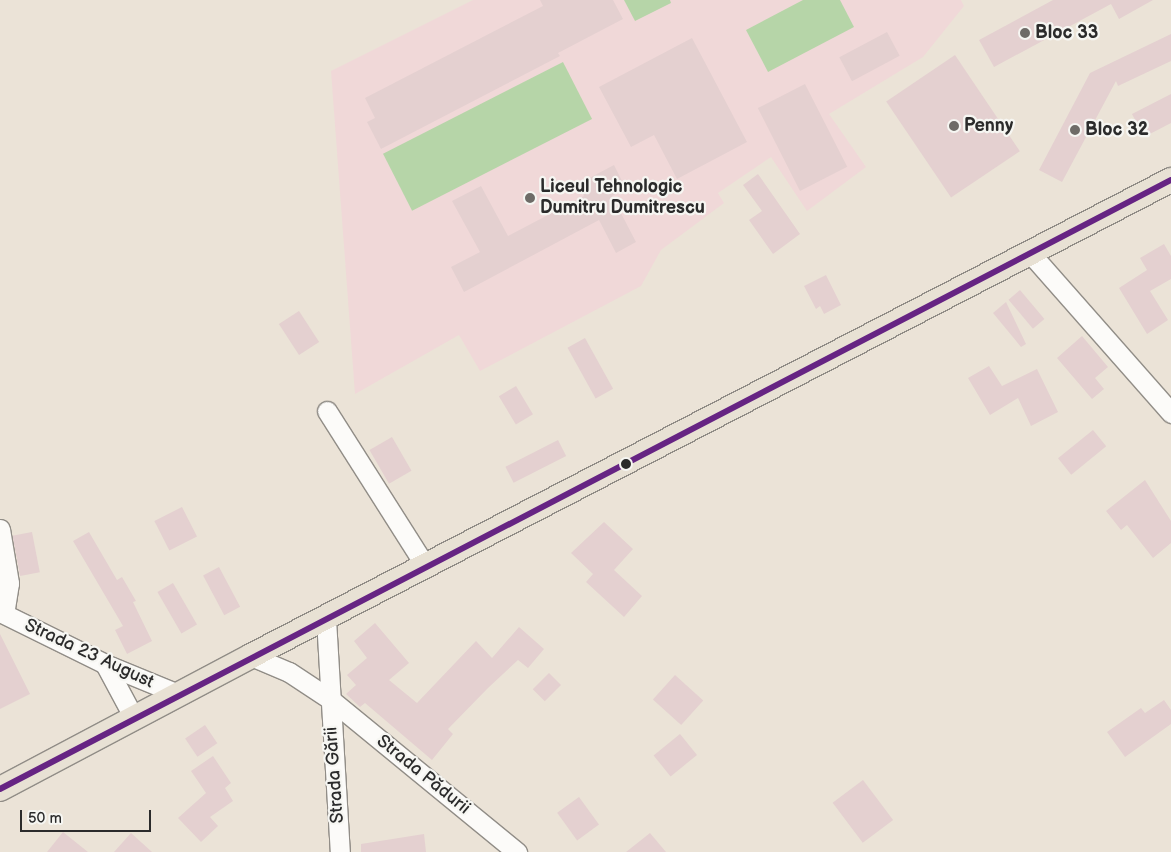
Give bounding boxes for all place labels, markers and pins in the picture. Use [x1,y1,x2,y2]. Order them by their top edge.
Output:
place label: Bloc 33 [1035,22,1098,44]
marker: Bloc 33 [1019,27,1031,39]
place label: Penny [964,115,1013,137]
place label: Bloc 32 [1085,119,1148,141]
marker: Penny [948,120,960,132]
marker: Bloc 32 [1069,124,1081,136]
place label: Liceul Tehnologic Dumitru Dumitrescu [540,177,705,220]
marker: Liceul Tehnologic Dumitru Dumitrescu [524,192,536,204]
unlabelled marker [621,459,631,469]

